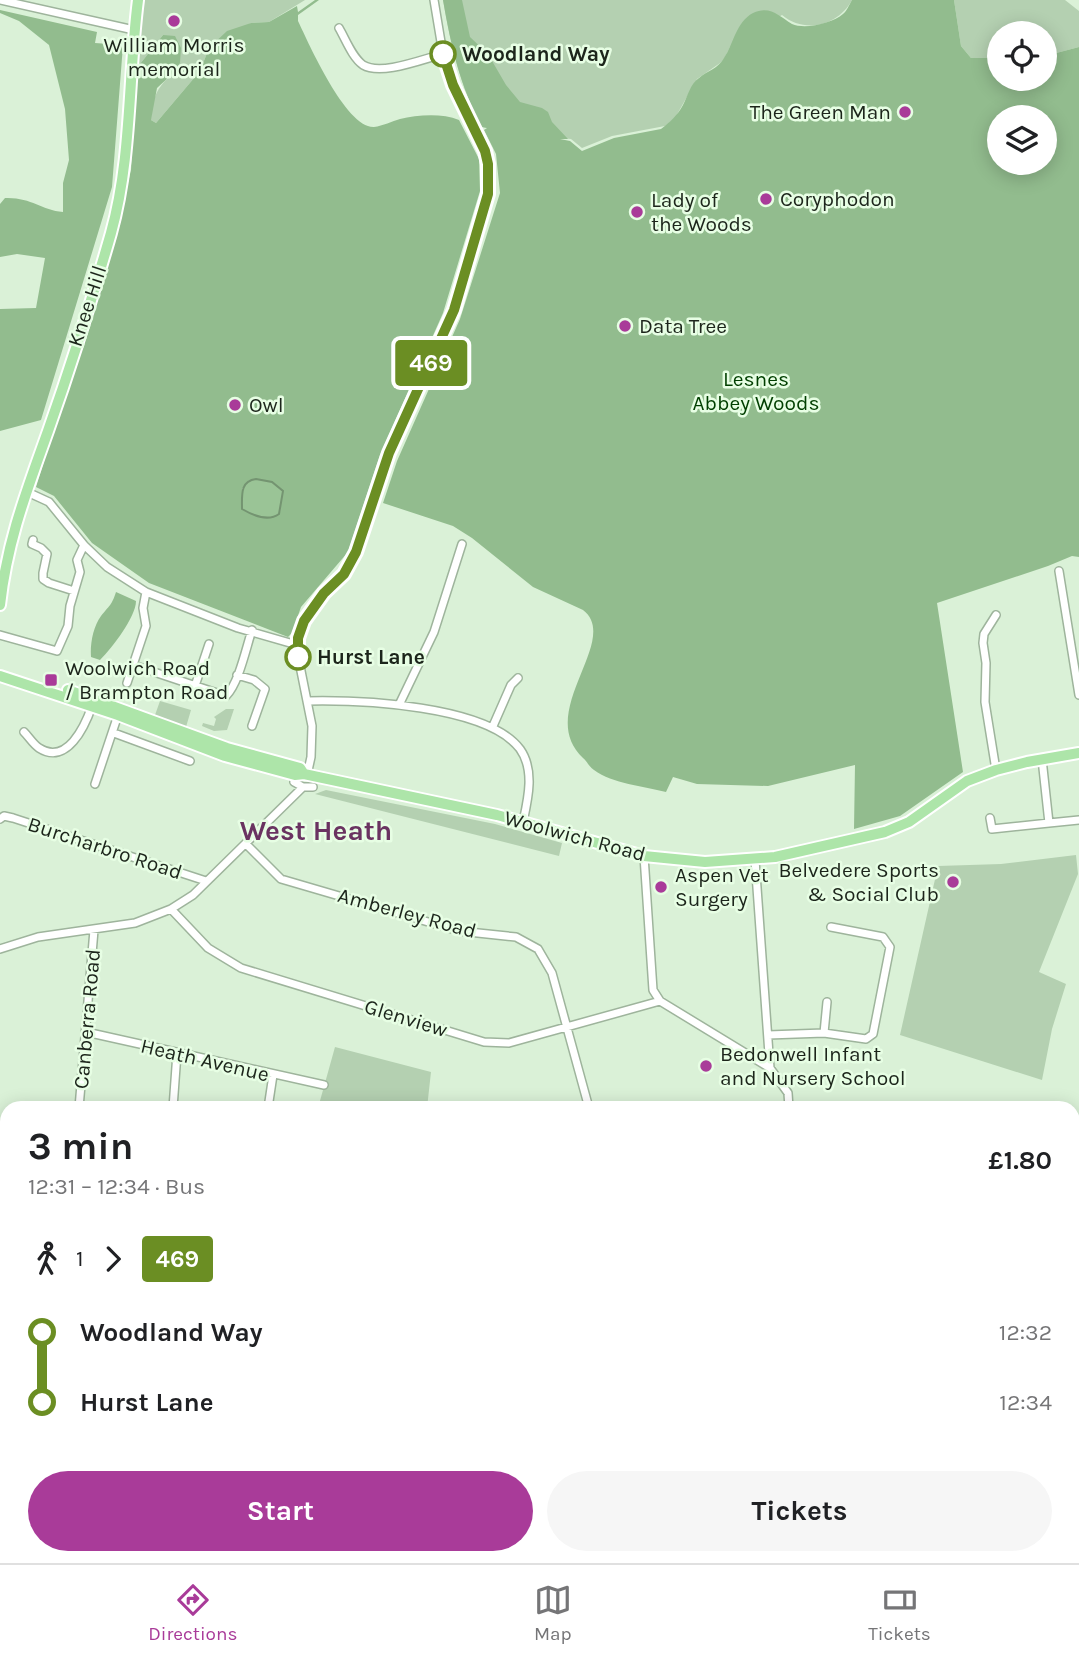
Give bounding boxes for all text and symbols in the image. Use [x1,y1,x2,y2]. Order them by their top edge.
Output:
marker: William Morris memorial [166,13,182,29]
map controls [987,21,1057,175]
button: locate [987,21,1057,91]
place label: William Morris memorial [104,33,244,81]
marker: Woodland Way [430,41,456,67]
place label: Woodland Way [462,42,610,66]
place label: The Green Man [750,100,891,124]
marker: The Green Man [897,104,913,120]
button: layers [987,105,1057,175]
place label: Coryphodon [780,187,895,211]
place label: Lady of the Woods [651,188,752,236]
marker: Coryphodon [758,191,774,207]
marker: Lady of the Woods [629,204,645,220]
street label: Knee Hill [63,262,111,350]
place label: Data Tree [639,314,727,338]
marker: Data Tree [617,318,633,334]
line badge: 469 [391,340,471,386]
text: 469 [409,349,453,377]
park label: Lesnes Abbey Woods [692,367,820,415]
place label: Owl [249,393,284,417]
marker: Owl [227,397,243,413]
marker: Hurst Lane [285,644,311,670]
place label: Hurst Lane [317,645,425,669]
place label: Woolwich Road / Brampton Road [65,656,229,704]
marker: Woolwich Road / Brampton Road [43,672,59,688]
street label: Woolwich Road [502,806,648,866]
street label: Burcharbro Road [25,812,185,884]
district label: West Heath [240,814,392,847]
place label: Belvedere Sports & Social Club [778,858,939,906]
place label: Aspen Vet Surgery [675,863,769,911]
marker: Belvedere Sports & Social Club [945,874,961,890]
marker: Aspen Vet Surgery [653,879,669,895]
street label: Amberley Road [335,883,479,943]
street label: Canberra Road [69,948,105,1090]
street label: Glenview [362,994,450,1042]
street label: Heath Avenue [138,1034,272,1086]
place label: Bedonwell Infant and Nursery School [720,1042,906,1090]
marker: Bedonwell Infant and Nursery School [698,1058,714,1074]
text: 3 min [28,1124,133,1169]
text: £1.80 [988,1145,1052,1176]
text: 12:31 – 12:34 · Bus [28,1173,205,1200]
icon: walk [28,1240,66,1278]
icon: forward [94,1240,132,1278]
text: 1 [76,1245,84,1272]
text: 469 [156,1245,199,1273]
text: Woodland Way [80,1317,263,1348]
text: 12:32 [999,1319,1052,1346]
text: Hurst Lane [80,1387,213,1418]
text: 12:34 [999,1389,1052,1416]
button: Start [28,1471,533,1551]
button: Tickets [547,1471,1052,1551]
tab: Directions [148,1581,237,1645]
tab: Map [534,1581,572,1645]
tab: Tickets [868,1581,931,1645]

